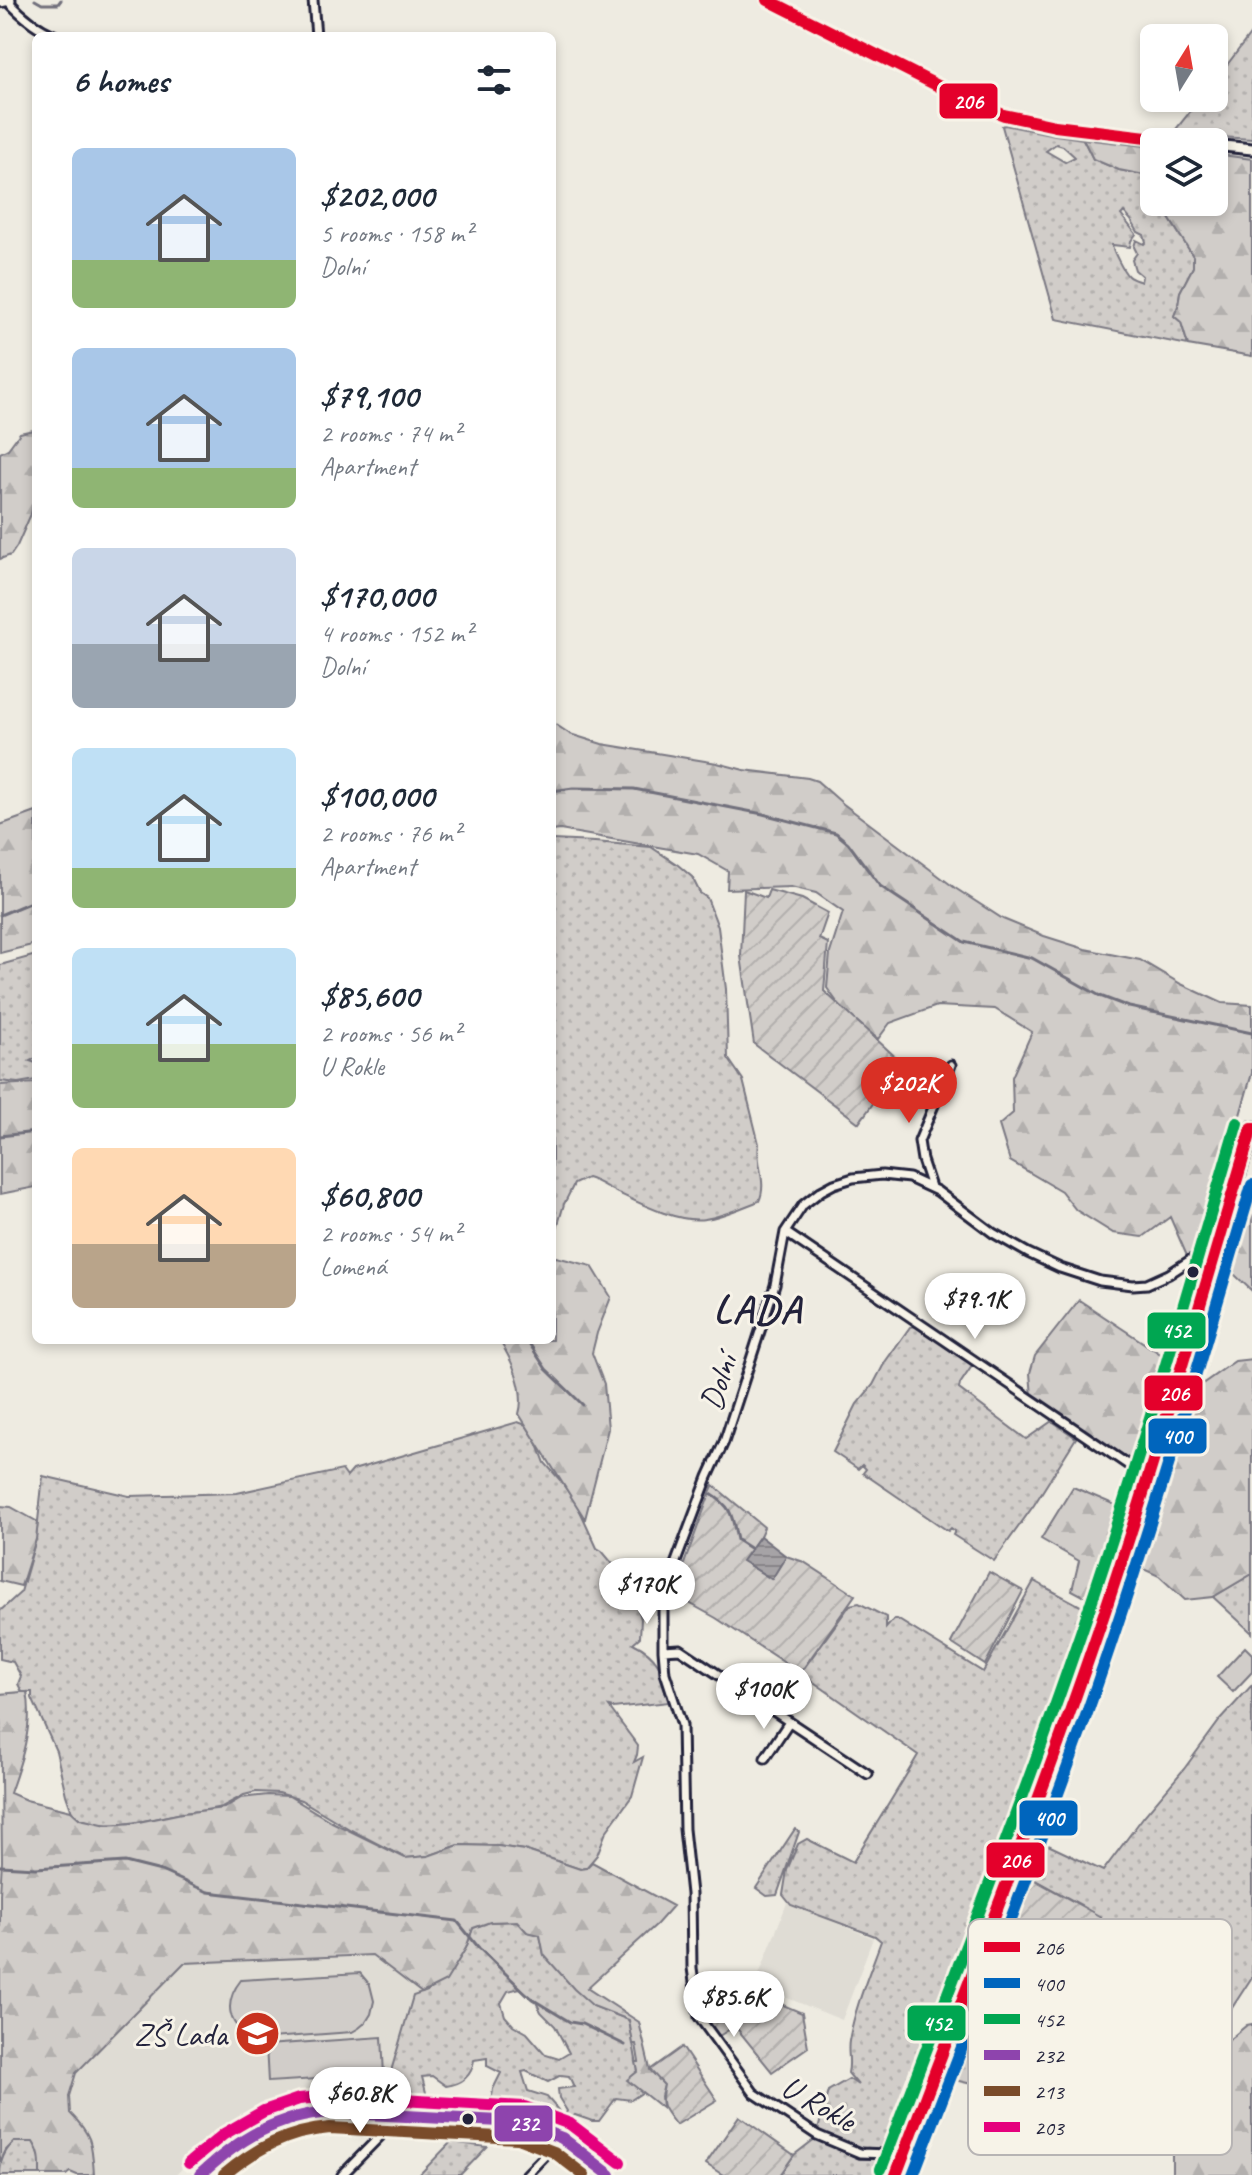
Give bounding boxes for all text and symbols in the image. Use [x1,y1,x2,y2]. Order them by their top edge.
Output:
north arrow [1140,24,1228,112]
map controls [1140,24,1228,216]
icon: filters [472,58,516,102]
text: 6 homes [72,59,169,102]
line badge: 206 [938,82,999,120]
text: 206 [953,88,985,116]
button: layers [1140,128,1228,216]
text: $202,000 [320,174,434,217]
icon: home [136,180,232,276]
text: 5 rooms · 158 m² [320,217,472,250]
text: Dolní [320,250,365,283]
text: $79,100 [320,374,418,417]
icon: home [136,380,232,476]
text: 2 rooms · 74 m² [320,417,461,450]
text: Apartment [320,450,416,483]
text: $170,000 [320,574,434,617]
icon: home [136,580,232,676]
text: 4 rooms · 152 m² [320,617,472,650]
text: Dolní [320,650,365,683]
text: $100,000 [320,774,434,817]
icon: home [136,780,232,876]
text: 2 rooms · 76 m² [320,817,461,850]
text: Apartment [320,850,416,883]
text: $85,600 [320,974,419,1017]
icon: home [136,980,232,1076]
text: 2 rooms · 56 m² [320,1017,461,1050]
text: U Rokle [320,1050,384,1083]
pin: $202K [853,1057,965,1125]
text: $202K [879,1066,939,1099]
text: $60,800 [320,1174,419,1217]
icon: home [136,1180,232,1276]
text: 2 rooms · 54 m² [320,1217,461,1250]
text: Lomená [320,1250,386,1283]
unlabelled marker [1185,1264,1201,1280]
pin: $79.1K [910,1273,1040,1341]
text: $79.1K [943,1282,1007,1315]
district label: LADA [714,1284,803,1334]
line badge: 452 [1146,1311,1207,1350]
text: 452 [1161,1317,1193,1345]
street label: Dolní [690,1344,748,1415]
line badge: 206 [1143,1374,1204,1412]
text: 206 [1159,1380,1191,1408]
line badge: 400 [1147,1417,1208,1455]
text: 400 [1162,1423,1194,1451]
pin: $170K [591,1558,703,1626]
text: $170K [617,1567,677,1600]
pin: $100K [708,1663,820,1731]
text: $100K [734,1672,794,1705]
line badge: 400 [1018,1799,1079,1837]
text: 400 [1034,1805,1066,1833]
line badge: 206 [985,1841,1046,1879]
text: 206 [1000,1847,1032,1875]
legend [968,1919,1232,2155]
text: 206 [1034,1934,1065,1962]
text: 400 [1034,1970,1066,1998]
pin: $85.6K [669,1971,799,2039]
text: $85.6K [701,1980,767,2013]
line badge: 452 [906,2004,967,2042]
text: 452 [1034,2006,1066,2034]
school or university icon: ZŠ Lada [234,2010,282,2058]
text: 452 [922,2010,954,2038]
place label: ZŠ Lada [134,2014,229,2055]
text: 232 [1034,2042,1066,2070]
street label: U Rokle [774,2066,865,2142]
pin: $60.8K [295,2067,425,2135]
text: $60.8K [327,2076,393,2109]
text: 213 [1034,2078,1066,2106]
line badge: 232 [493,2104,554,2143]
text: 232 [509,2110,541,2138]
unlabelled marker [460,2111,476,2127]
text: 203 [1034,2114,1066,2142]

